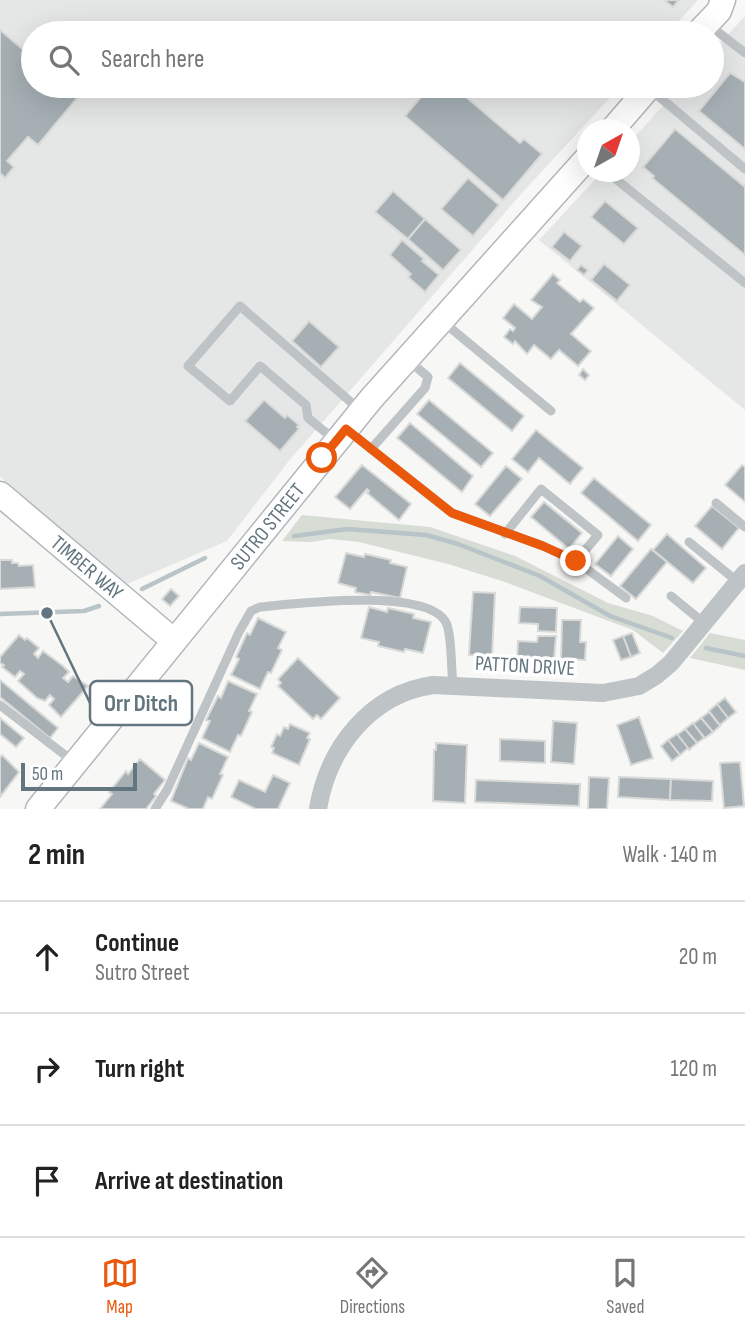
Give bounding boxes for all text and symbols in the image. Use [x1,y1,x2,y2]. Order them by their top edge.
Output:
search box [21,21,724,98]
icon: search [45,41,83,79]
text: Search here [101,44,204,75]
north arrow [577,119,640,182]
route start [306,442,337,473]
street label: SUTRO STREET [225,478,310,575]
street label: TIMBER WAY [46,530,128,605]
route end [560,545,591,576]
street label: PATTON DRIVE [474,651,576,681]
callout: Orr Ditch [90,681,192,725]
text: Orr Ditch [104,690,178,718]
scale bar [21,760,136,792]
text: 50 m [32,763,63,786]
text: 2 min [28,837,85,873]
text: Walk · 140 m [622,841,717,869]
text: Continue [95,928,179,959]
icon: ahead [28,938,66,976]
text: 20 m [679,943,717,971]
text: Sutro Street [95,959,189,987]
icon: right [28,1050,66,1088]
text: Turn right [95,1054,184,1085]
text: 120 m [671,1055,717,1083]
icon: arrive [28,1162,66,1200]
text: Arrive at destination [95,1166,283,1197]
tab: Map [101,1254,139,1319]
tab: Directions [340,1254,405,1319]
tab: Saved [606,1254,644,1319]

